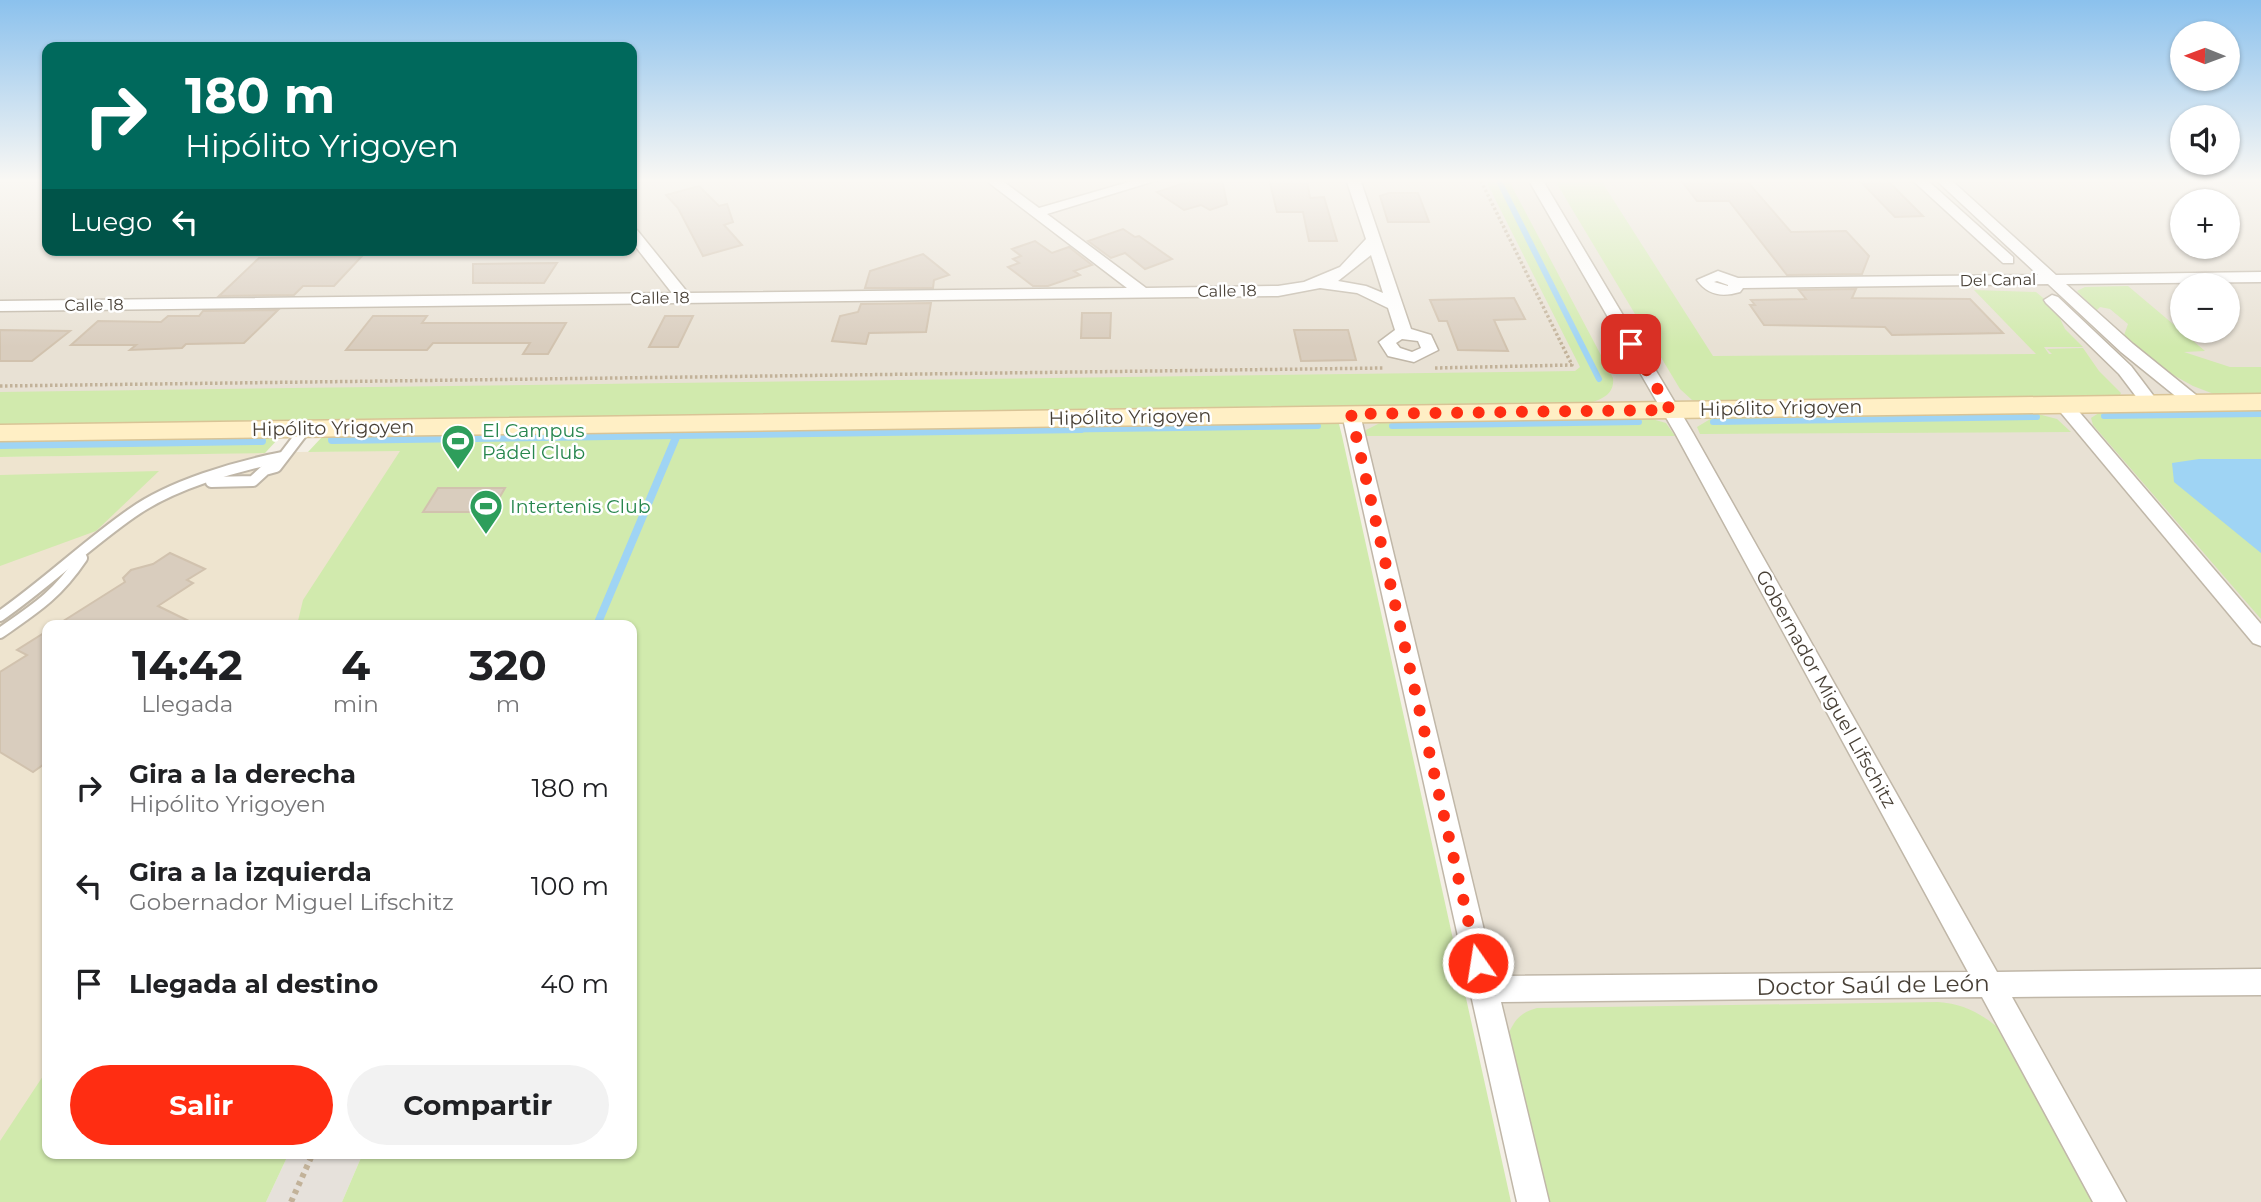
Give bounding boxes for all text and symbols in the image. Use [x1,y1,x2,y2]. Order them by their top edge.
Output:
north arrow [2170,21,2240,91]
map controls [2170,21,2240,343]
text: 180 m [185,66,335,125]
icon: right [70,70,161,161]
button: sound [2170,105,2240,175]
text: Hipólito Yrigoyen [185,126,459,165]
button: + [2170,189,2240,259]
icon: left [166,203,204,241]
text: Luego [70,206,152,238]
street label: Del Canal [1960,270,2036,290]
button: − [2170,273,2240,343]
street label: Calle 18 [1197,281,1257,301]
street label: Calle 18 [630,288,690,308]
street label: Calle 18 [64,295,124,315]
pin [1601,314,1661,374]
icon: arrive [1612,325,1650,363]
street label: Hipólito Yrigoyen [1700,395,1862,421]
street label: Hipólito Yrigoyen [1049,404,1211,430]
street label: Hipólito Yrigoyen [252,415,414,441]
place label: El Campus Pádel Club [482,419,585,464]
sports icon: El Campus Pádel Club [439,422,477,471]
sports icon: Intertenis Club [467,487,505,536]
place label: Intertenis Club [510,495,651,518]
street label: Gobernador Miguel Lifschitz [1751,566,1901,812]
text: 14:42 [132,639,243,691]
text: 4 [341,639,370,691]
text: 320 [469,639,547,691]
text: Llegada [141,690,233,718]
text: min [333,690,379,718]
text: m [496,690,520,718]
text: Gira a la derecha [129,758,356,790]
icon: right [70,769,108,807]
text: 180 m [531,772,609,804]
text: Hipólito Yrigoyen [129,790,326,818]
text: Gira a la izquierda [129,856,372,888]
icon: left [70,867,108,905]
text: 100 m [531,870,609,902]
text: Gobernador Miguel Lifschitz [129,888,454,916]
position arrow [1441,926,1515,1000]
icon: arrive [70,965,108,1003]
text: Llegada al destino [129,968,378,1000]
text: 40 m [540,968,609,1000]
street label: Doctor Saúl de León [1756,969,1990,1001]
button: Salir [70,1065,333,1145]
button: Compartir [347,1065,609,1145]

